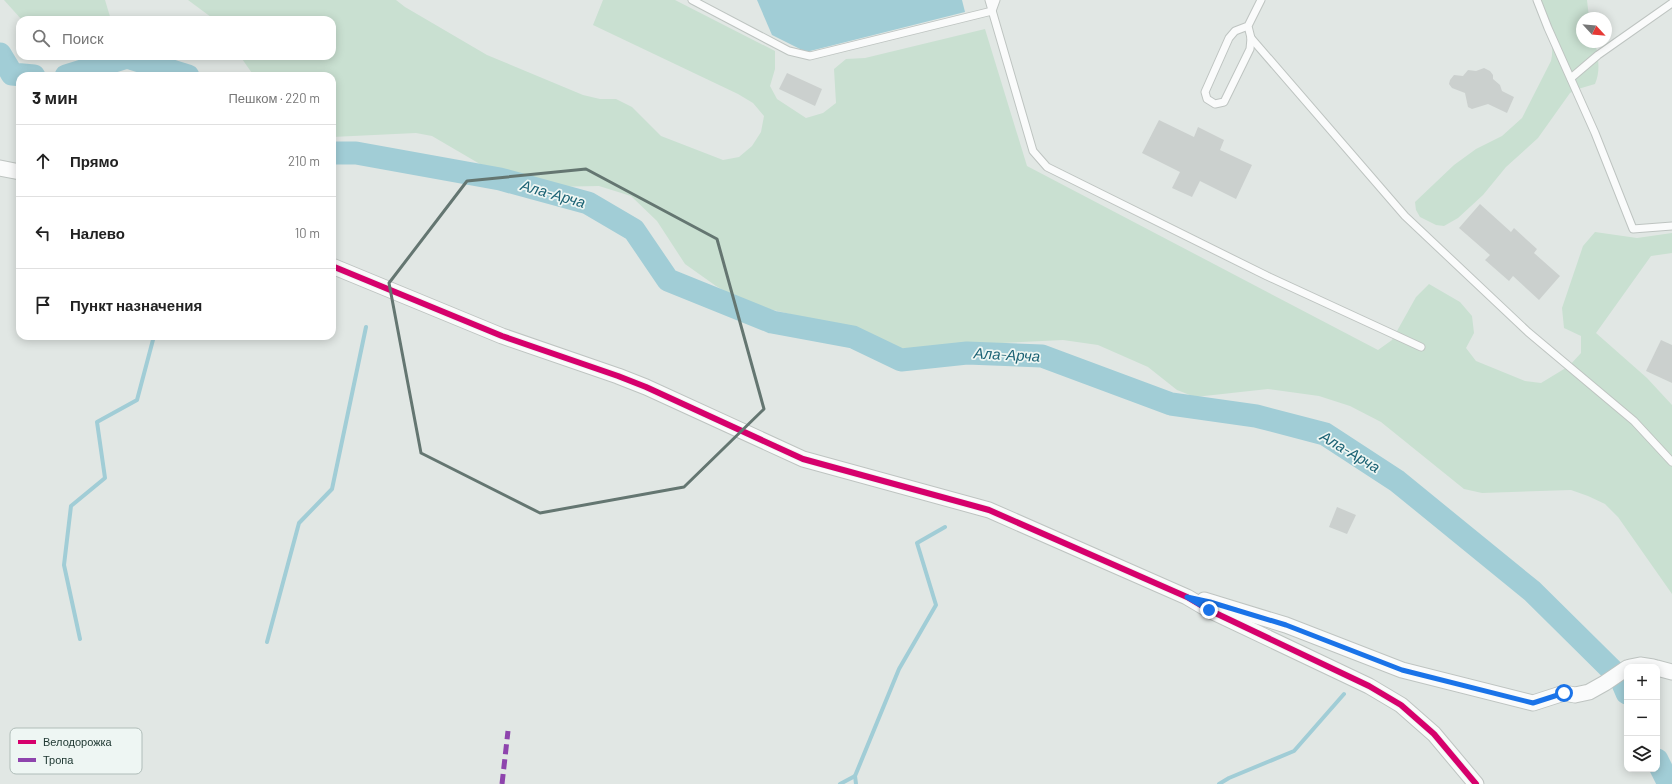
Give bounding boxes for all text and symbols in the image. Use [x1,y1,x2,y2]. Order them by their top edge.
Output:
north arrow [1576,12,1612,48]
search box [16,16,336,60]
icon: search [30,27,52,49]
text: Поиск [62,29,104,47]
text: 3 мин [32,87,78,107]
text: Пешком · 220 m [228,90,320,106]
icon: ahead [32,150,54,172]
text: Прямо [70,152,119,170]
text: 210 m [288,153,320,169]
water label: Ала-Арча [518,175,588,211]
icon: left [32,222,54,244]
text: Налево [70,224,125,242]
text: 10 m [295,225,320,241]
icon: arrive [32,294,54,316]
text: Пункт назначения [70,296,202,314]
water label: Ала-Арча [972,343,1041,365]
water label: Ала-Арча [1317,426,1384,476]
route end [1200,601,1218,619]
map controls [1624,664,1660,772]
button: + [1624,664,1660,700]
route start [1555,684,1573,702]
button: − [1624,700,1660,736]
legend [10,728,142,774]
text: Велодорожка [43,735,113,748]
button: layers [1624,736,1660,772]
text: Тропа [43,753,74,766]

